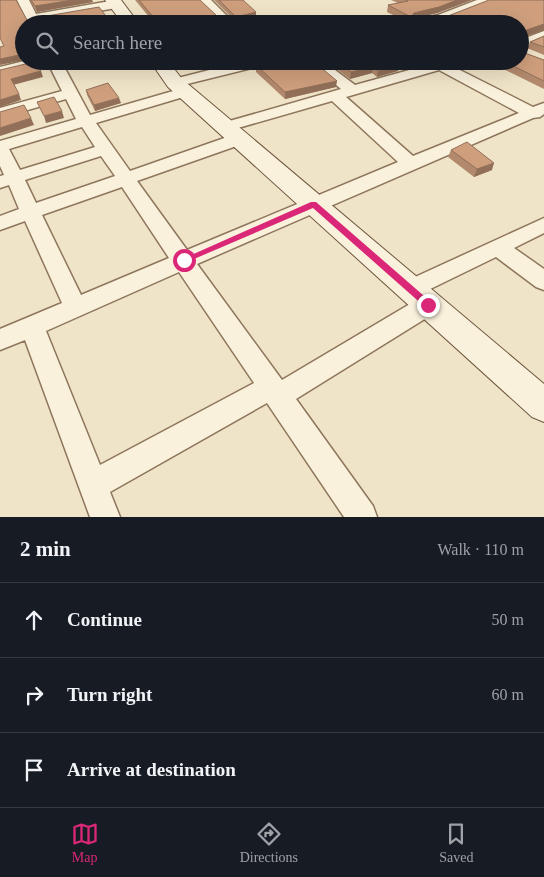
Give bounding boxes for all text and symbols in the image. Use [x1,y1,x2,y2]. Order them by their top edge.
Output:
search box [15,15,529,70]
icon: search [33,29,61,57]
text: Search here [73,32,162,53]
route start [173,249,196,272]
route end [417,294,440,317]
text: 2 min [20,537,71,561]
text: Walk · 110 m [437,541,524,558]
icon: ahead [20,606,48,634]
text: Continue [67,609,142,630]
text: 50 m [492,611,524,628]
icon: right [20,681,48,709]
text: Turn right [67,684,152,705]
text: 60 m [492,686,524,703]
icon: arrive [20,756,48,784]
text: Arrive at destination [67,759,236,780]
tab: Map [71,820,99,866]
tab: Directions [240,820,298,866]
tab: Saved [439,820,473,866]

